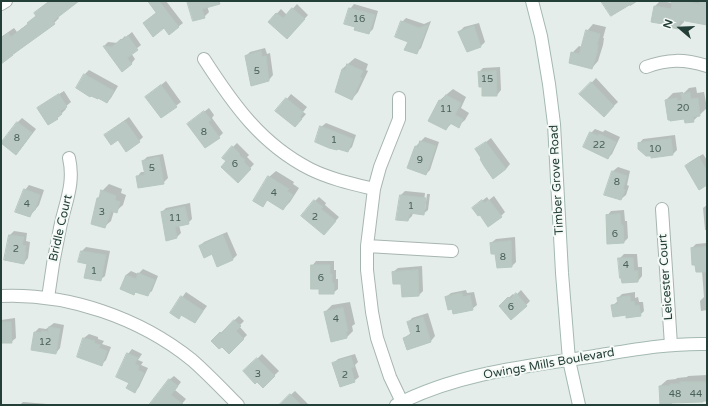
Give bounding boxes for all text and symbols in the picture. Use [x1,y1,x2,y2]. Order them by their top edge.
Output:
north arrow [660,8,700,48]
house number: 16 [353,13,365,25]
text: N [661,18,676,30]
house number: 5 [254,65,260,77]
house number: 15 [481,73,493,85]
house number: 20 [677,102,689,114]
house number: 11 [440,103,452,115]
street label: Timber Grove Road [547,125,567,235]
house number: 8 [201,126,207,138]
house number: 8 [14,132,20,144]
house number: 1 [331,134,337,146]
house number: 22 [593,139,605,151]
house number: 10 [649,143,661,155]
house number: 9 [417,154,423,166]
house number: 6 [232,158,238,170]
house number: 5 [149,162,155,174]
house number: 8 [614,176,620,188]
house number: 4 [271,187,277,199]
street label: Bridle Court [46,193,76,263]
house number: 4 [24,198,30,210]
house number: 1 [408,200,414,212]
house number: 3 [99,206,105,218]
house number: 2 [312,211,318,223]
house number: 11 [169,212,181,224]
house number: 6 [612,228,618,240]
street label: Leicester Court [656,233,676,321]
house number: 2 [13,243,19,255]
house number: 8 [500,251,506,263]
house number: 4 [623,259,629,271]
house number: 1 [91,265,97,277]
house number: 6 [318,272,324,284]
house number: 6 [508,301,514,313]
house number: 4 [333,313,339,325]
house number: 1 [415,323,421,335]
house number: 12 [39,336,51,348]
street label: Owings Mills Boulevard [482,345,616,383]
house number: 3 [255,368,261,380]
house number: 2 [342,369,348,381]
house number: 48 [669,388,681,400]
house number: 44 [690,388,702,400]

